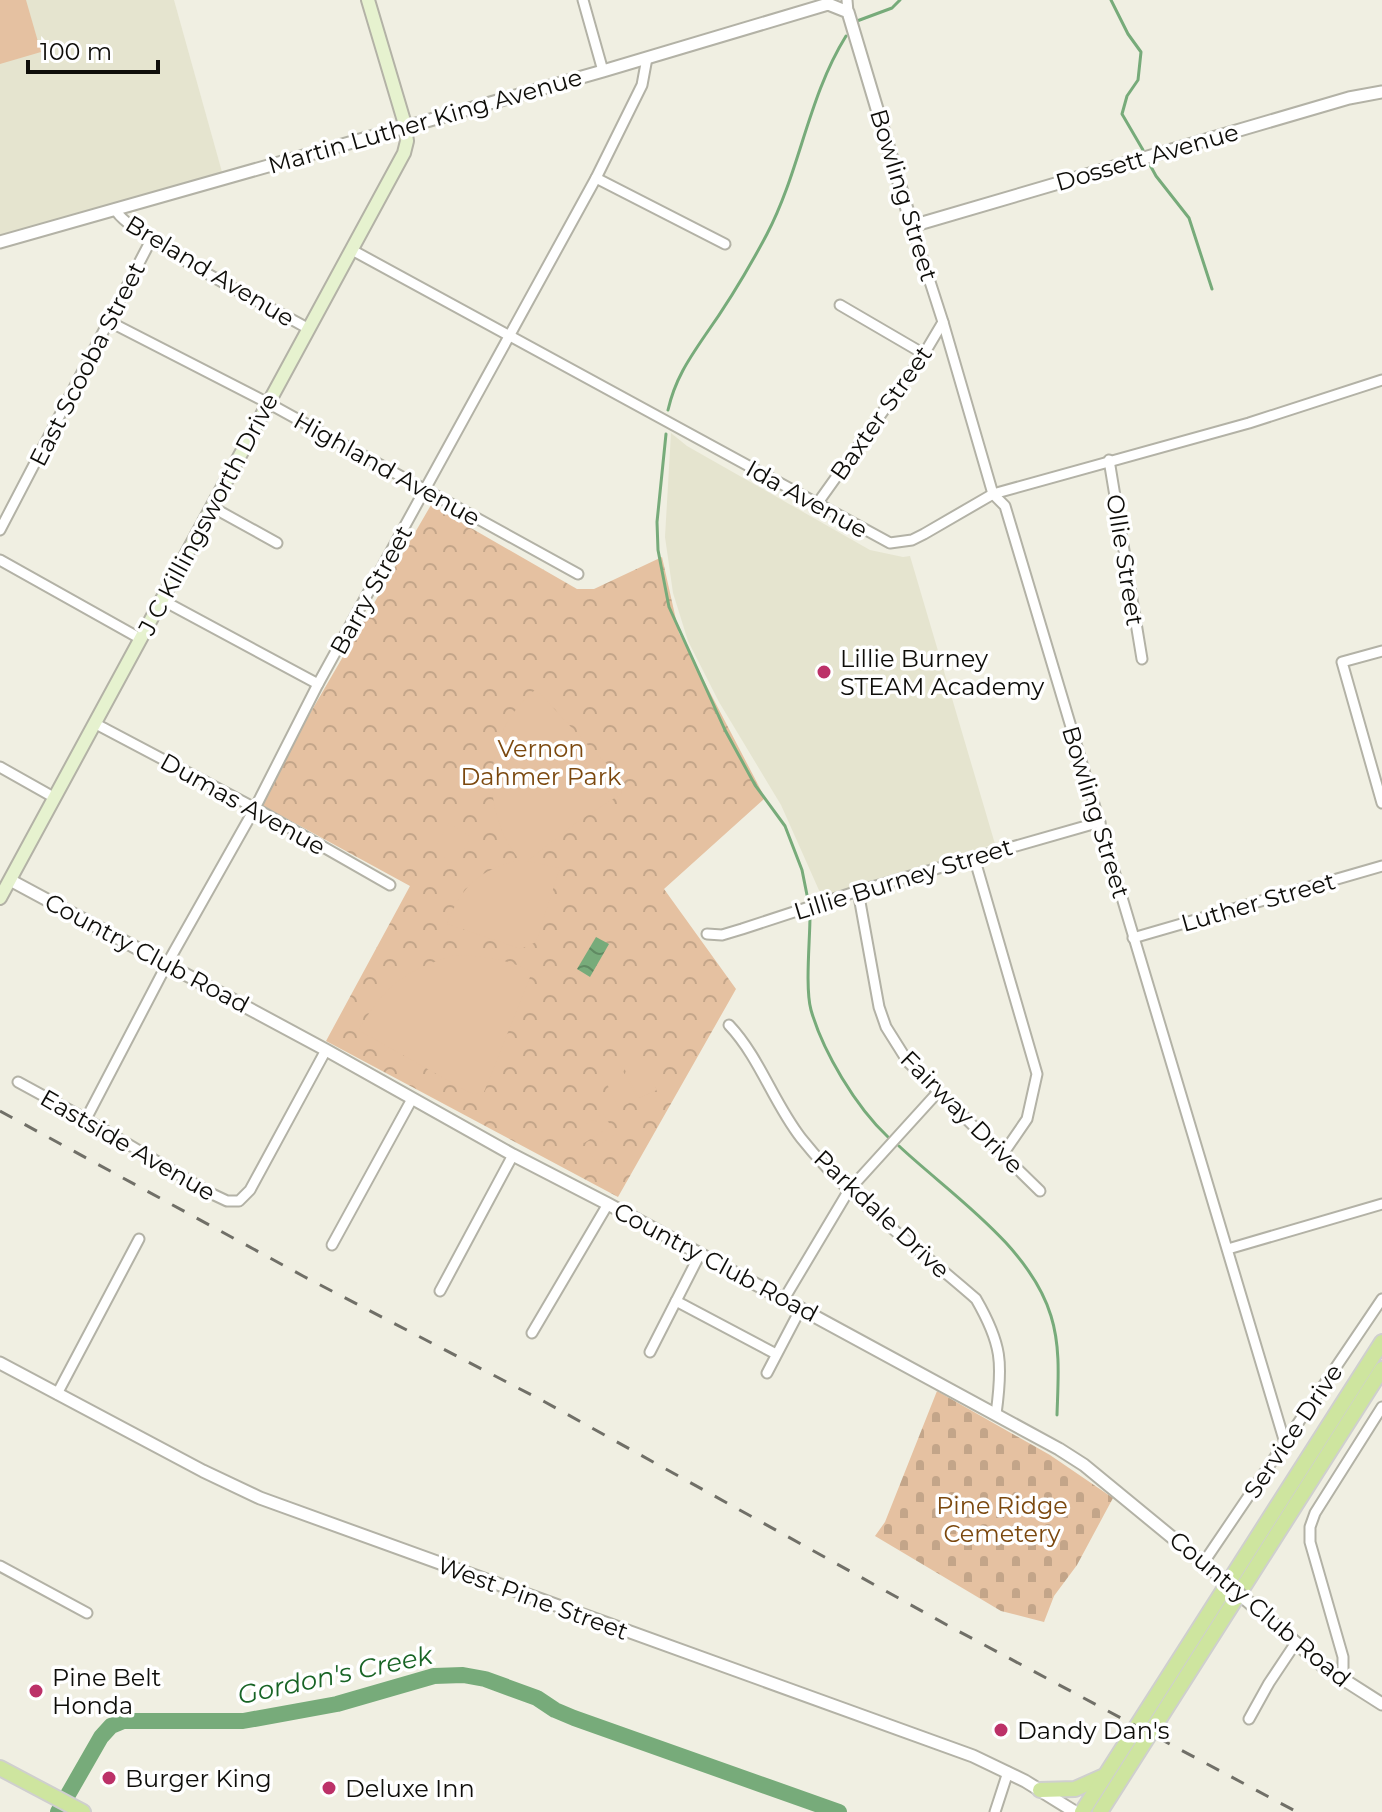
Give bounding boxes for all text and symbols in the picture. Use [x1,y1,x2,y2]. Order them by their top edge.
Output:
scale bar [28,24,158,74]
text: 100 m [40,37,112,66]
street label: Martin Luther King Avenue [265,62,585,180]
street label: Bowling Street [864,106,944,285]
street label: Dossett Avenue [1052,117,1242,197]
street label: Breland Avenue [120,209,300,333]
street label: East Scooba Street [23,257,151,471]
street label: Baxter Street [824,340,938,486]
street label: J C Killingsworth Drive [131,388,284,641]
street label: Highland Avenue [289,406,485,532]
street label: Ida Avenue [741,454,873,544]
street label: Ollie Street [1100,492,1150,628]
street label: Barry Street [324,520,418,660]
place label: Lillie Burney STEAM Academy [840,644,1044,701]
marker: Lillie Burney STEAM Academy [815,663,833,681]
street label: Bowling Street [1056,723,1136,902]
park label: Vernon Dahmer Park [461,734,622,791]
street label: Dumas Avenue [155,747,331,861]
street label: Lillie Burney Street [790,832,1016,926]
street label: Luther Street [1178,866,1339,938]
street label: Country Club Road [40,887,254,1019]
street label: Fairway Drive [895,1045,1029,1179]
street label: Eastside Avenue [35,1083,221,1207]
street label: Parkdale Drive [808,1144,956,1284]
street label: Country Club Road [609,1196,823,1328]
street label: Service Drive [1237,1358,1349,1504]
park label: Pine Ridge Cemetery [936,1491,1068,1548]
street label: Country Club Road [1164,1525,1356,1693]
street label: West Pine Street [434,1550,633,1646]
water label: Gordon's Creek [235,1638,437,1711]
place label: Pine Belt Honda [52,1663,162,1720]
marker: Pine Belt Honda [27,1682,45,1700]
place label: Dandy Dan's [1017,1716,1169,1745]
marker: Dandy Dan's [992,1721,1010,1739]
place label: Burger King [125,1764,272,1793]
marker: Burger King [100,1769,118,1787]
place label: Deluxe Inn [345,1774,475,1803]
marker: Deluxe Inn [320,1779,338,1797]

